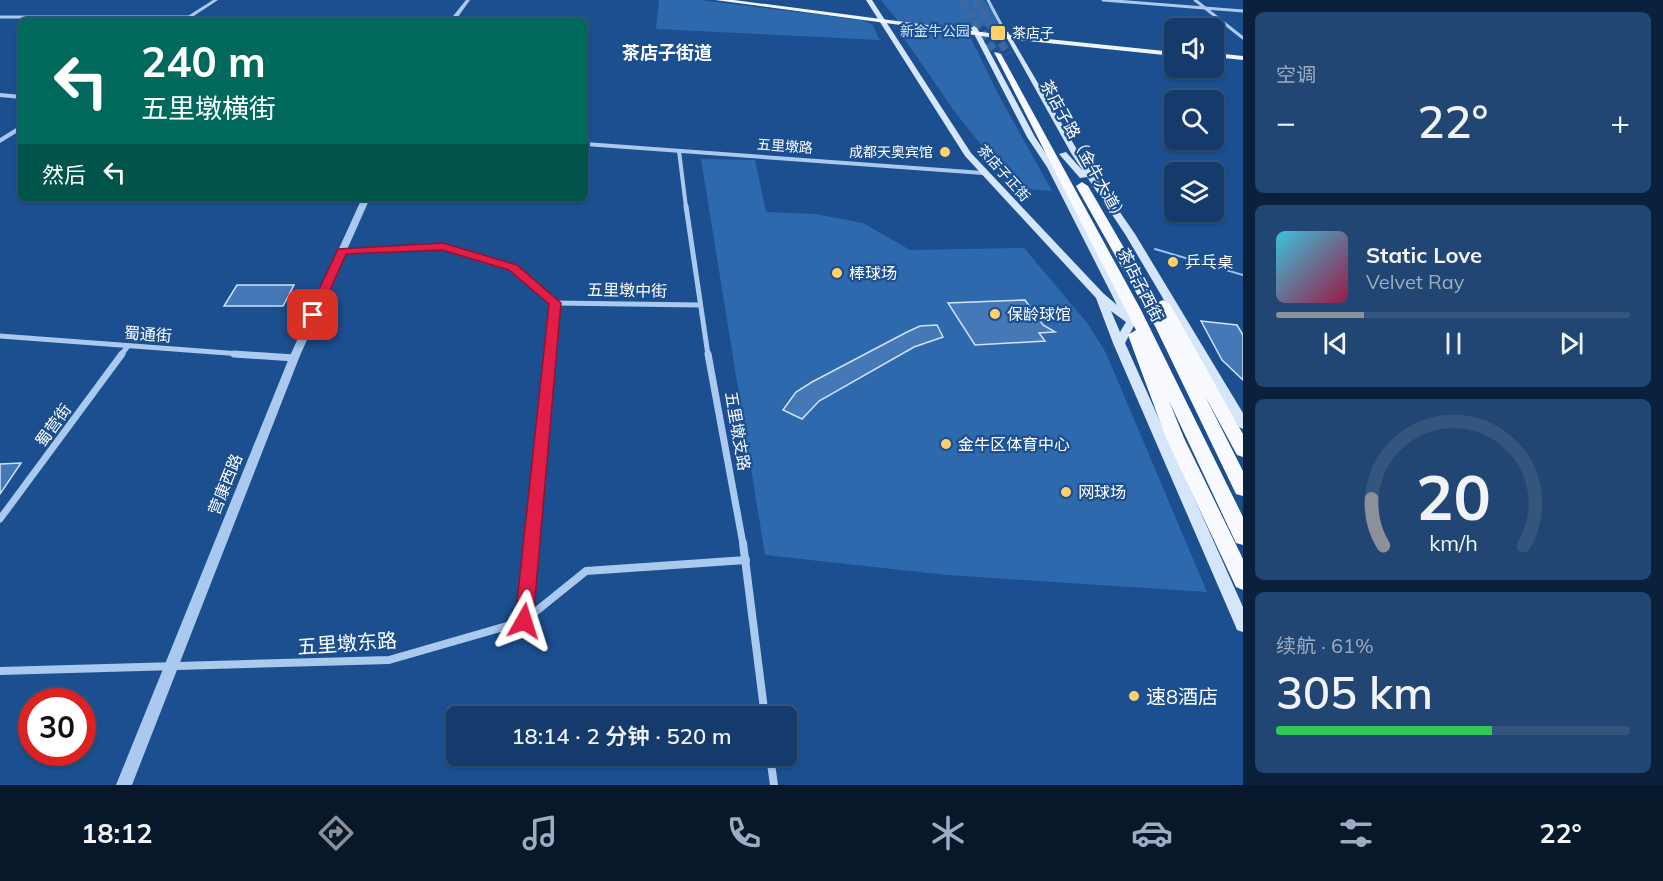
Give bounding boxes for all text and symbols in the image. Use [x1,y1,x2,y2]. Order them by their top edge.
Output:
map controls [1164,18,1224,222]
button: sound [1164,18,1224,78]
park label: 新金牛公园 [900,22,970,40]
marker: 茶店子 [989,24,1007,42]
place label: 茶店子 [1012,24,1054,42]
text: 240 m [141,35,266,88]
district label: 茶店子街道 [622,41,712,64]
icon: left [42,42,120,120]
text: 空调 [1276,62,1316,87]
street label: 茶店子路（金牛大道） [1036,76,1132,226]
button: search [1164,90,1224,150]
text: 五里墩横街 [141,91,276,125]
text: 22° [1418,93,1488,149]
text: − [1276,101,1296,142]
text: + [1610,101,1630,142]
street label: 五里墩路 [756,135,814,157]
street label: 茶店子正街 [974,141,1034,205]
place label: 成都天奥宾馆 [849,143,933,161]
marker: 成都天奥宾馆 [938,145,952,159]
icon: left [98,156,131,189]
text: 然后 [42,161,86,189]
button: layers [1164,162,1224,222]
text: Static Love [1366,241,1482,269]
street label: 茶店子西街 [1114,245,1168,325]
place label: 乒乓桌 [1185,252,1233,272]
marker: 乒乓桌 [1166,255,1180,269]
place label: 棒球场 [849,263,897,283]
marker: 棒球场 [830,266,844,280]
text: Velvet Ray [1366,269,1464,294]
street label: 五里墩中街 [587,279,667,301]
pin [287,289,338,340]
icon: arrive [296,298,329,331]
place label: 保龄球馆 [1007,304,1071,324]
marker: 保龄球馆 [988,307,1002,321]
street label: 蜀通街 [123,322,173,346]
icon: previous [1319,327,1352,360]
icon: pause [1437,327,1470,360]
icon: next [1555,327,1588,360]
street label: 五里墩支路 [721,390,755,472]
street label: 蜀营街 [31,400,75,450]
place label: 金牛区体育中心 [958,434,1070,454]
marker: 金牛区体育中心 [939,437,953,451]
street label: 营康西路 [204,451,246,517]
text: 20 [1416,457,1490,536]
place label: 网球场 [1078,482,1126,502]
marker: 网球场 [1059,485,1073,499]
text: km/h [1429,530,1477,557]
position arrow [492,589,556,653]
street label: 五里墩东路 [296,627,398,659]
text: 续航 · 61% [1276,633,1374,658]
text: 305 km [1276,664,1433,720]
place label: 速8酒店 [1146,684,1218,709]
speed limit sign: 30 [18,688,96,766]
marker: 速8酒店 [1127,689,1141,703]
text: 18:14 · 2 分钟 · 520 m [511,722,732,750]
icon: directions [315,812,357,854]
icon: music [519,812,561,854]
icon: phone [723,812,765,854]
icon: climate [927,812,969,854]
icon: car [1131,812,1173,854]
icon: filters [1335,812,1377,854]
text: 18:12 [81,816,153,850]
text: 22° [1539,816,1582,850]

